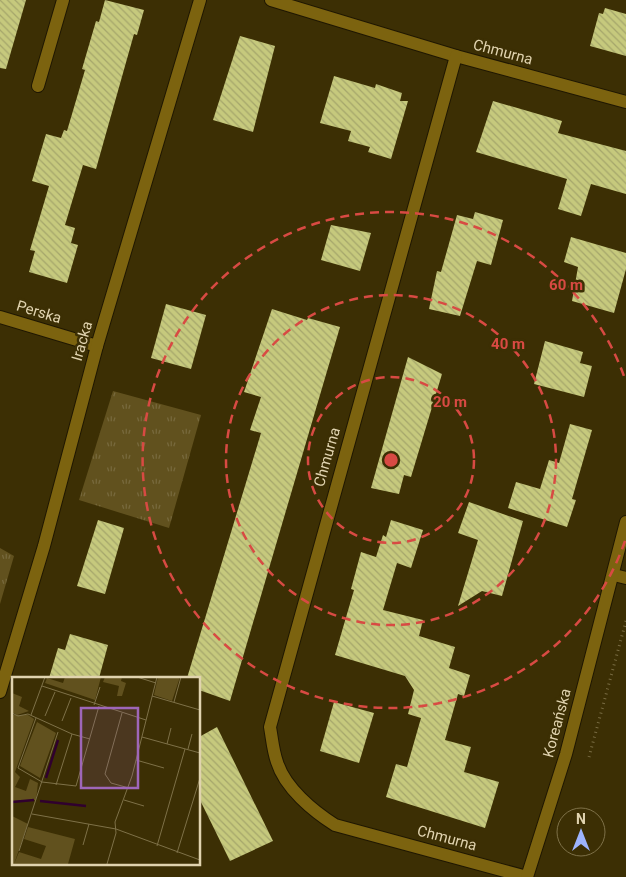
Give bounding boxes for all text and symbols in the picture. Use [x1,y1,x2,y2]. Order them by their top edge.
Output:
street label: Chmurna [471,35,535,69]
text: 60 m [549,276,583,294]
street label: Perska [14,297,64,327]
street label: Iracka [68,319,96,363]
text: 40 m [491,335,525,353]
text: 20 m [433,393,467,411]
street label: Chmurna [310,425,344,489]
centre of rings [382,451,400,469]
inset map [12,677,200,864]
street label: Koreańska [539,687,575,759]
north arrow [556,807,606,857]
text: N [576,811,586,827]
street label: Chmurna [415,821,479,855]

